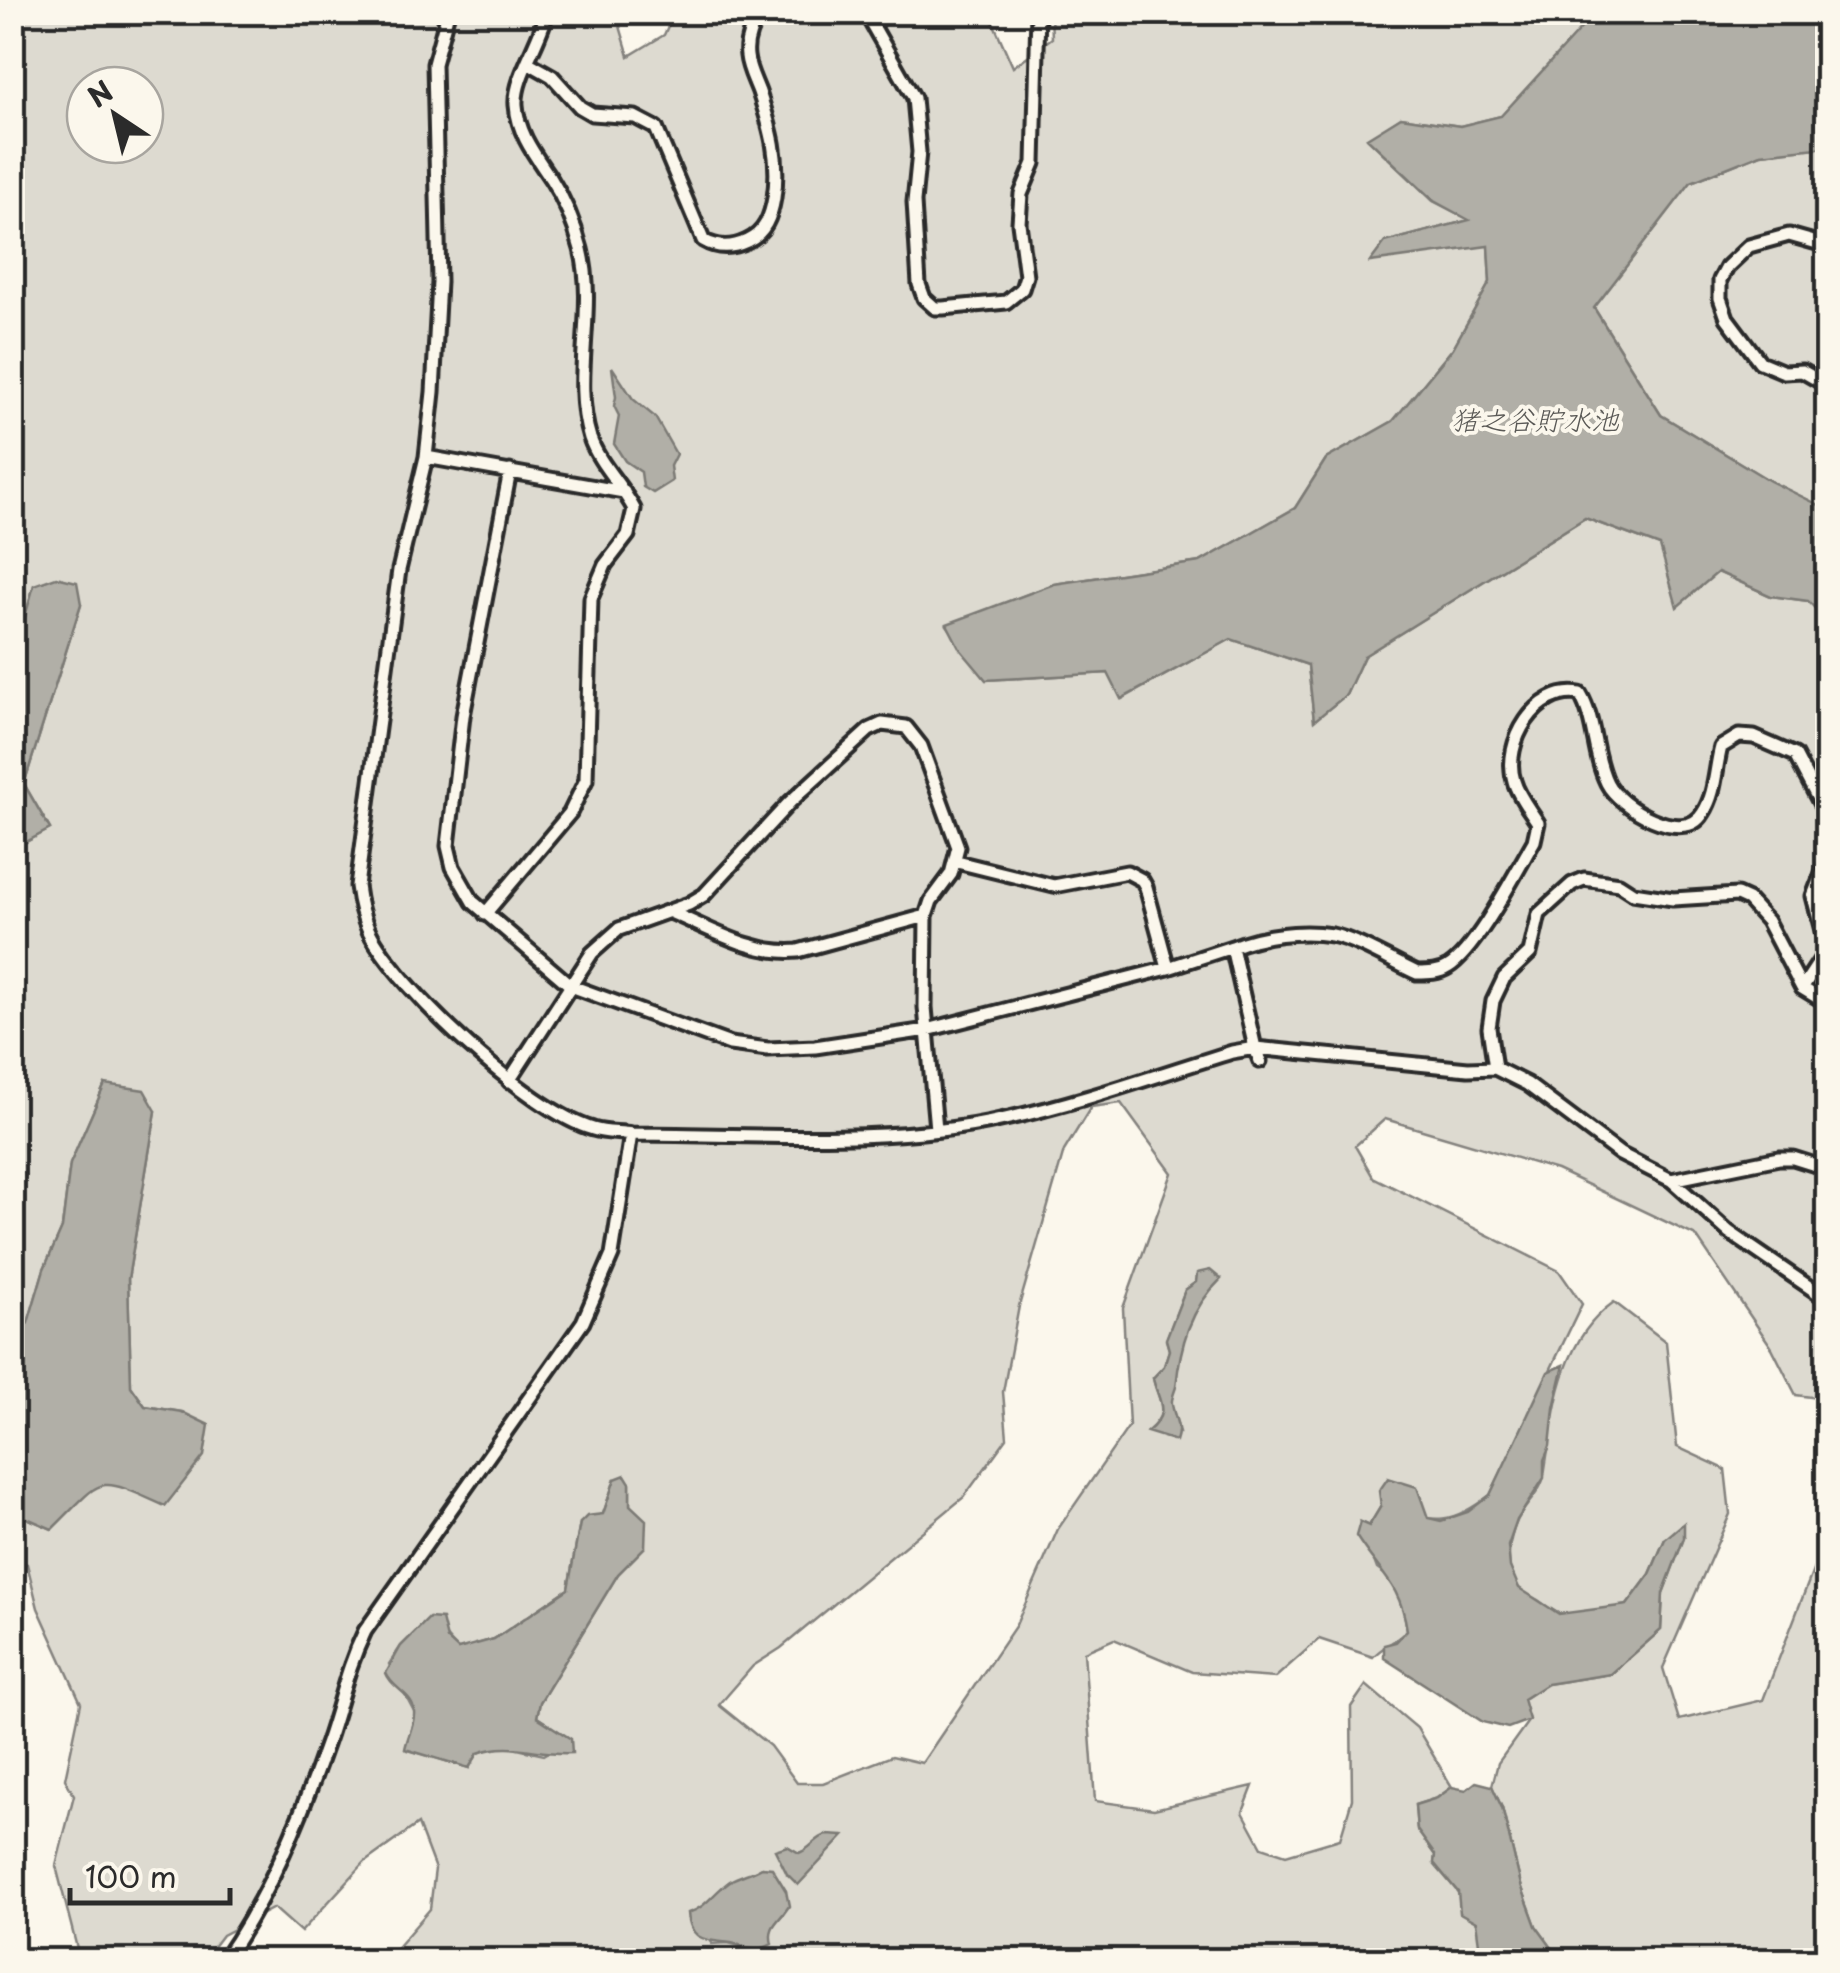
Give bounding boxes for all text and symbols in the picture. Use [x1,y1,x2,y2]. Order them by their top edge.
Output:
north arrow [65,65,165,165]
text: N [78,69,121,117]
water label: 猪之谷貯水池 [1451,397,1620,440]
scale bar [70,1843,230,1905]
text: 100 m [85,1853,177,1898]

